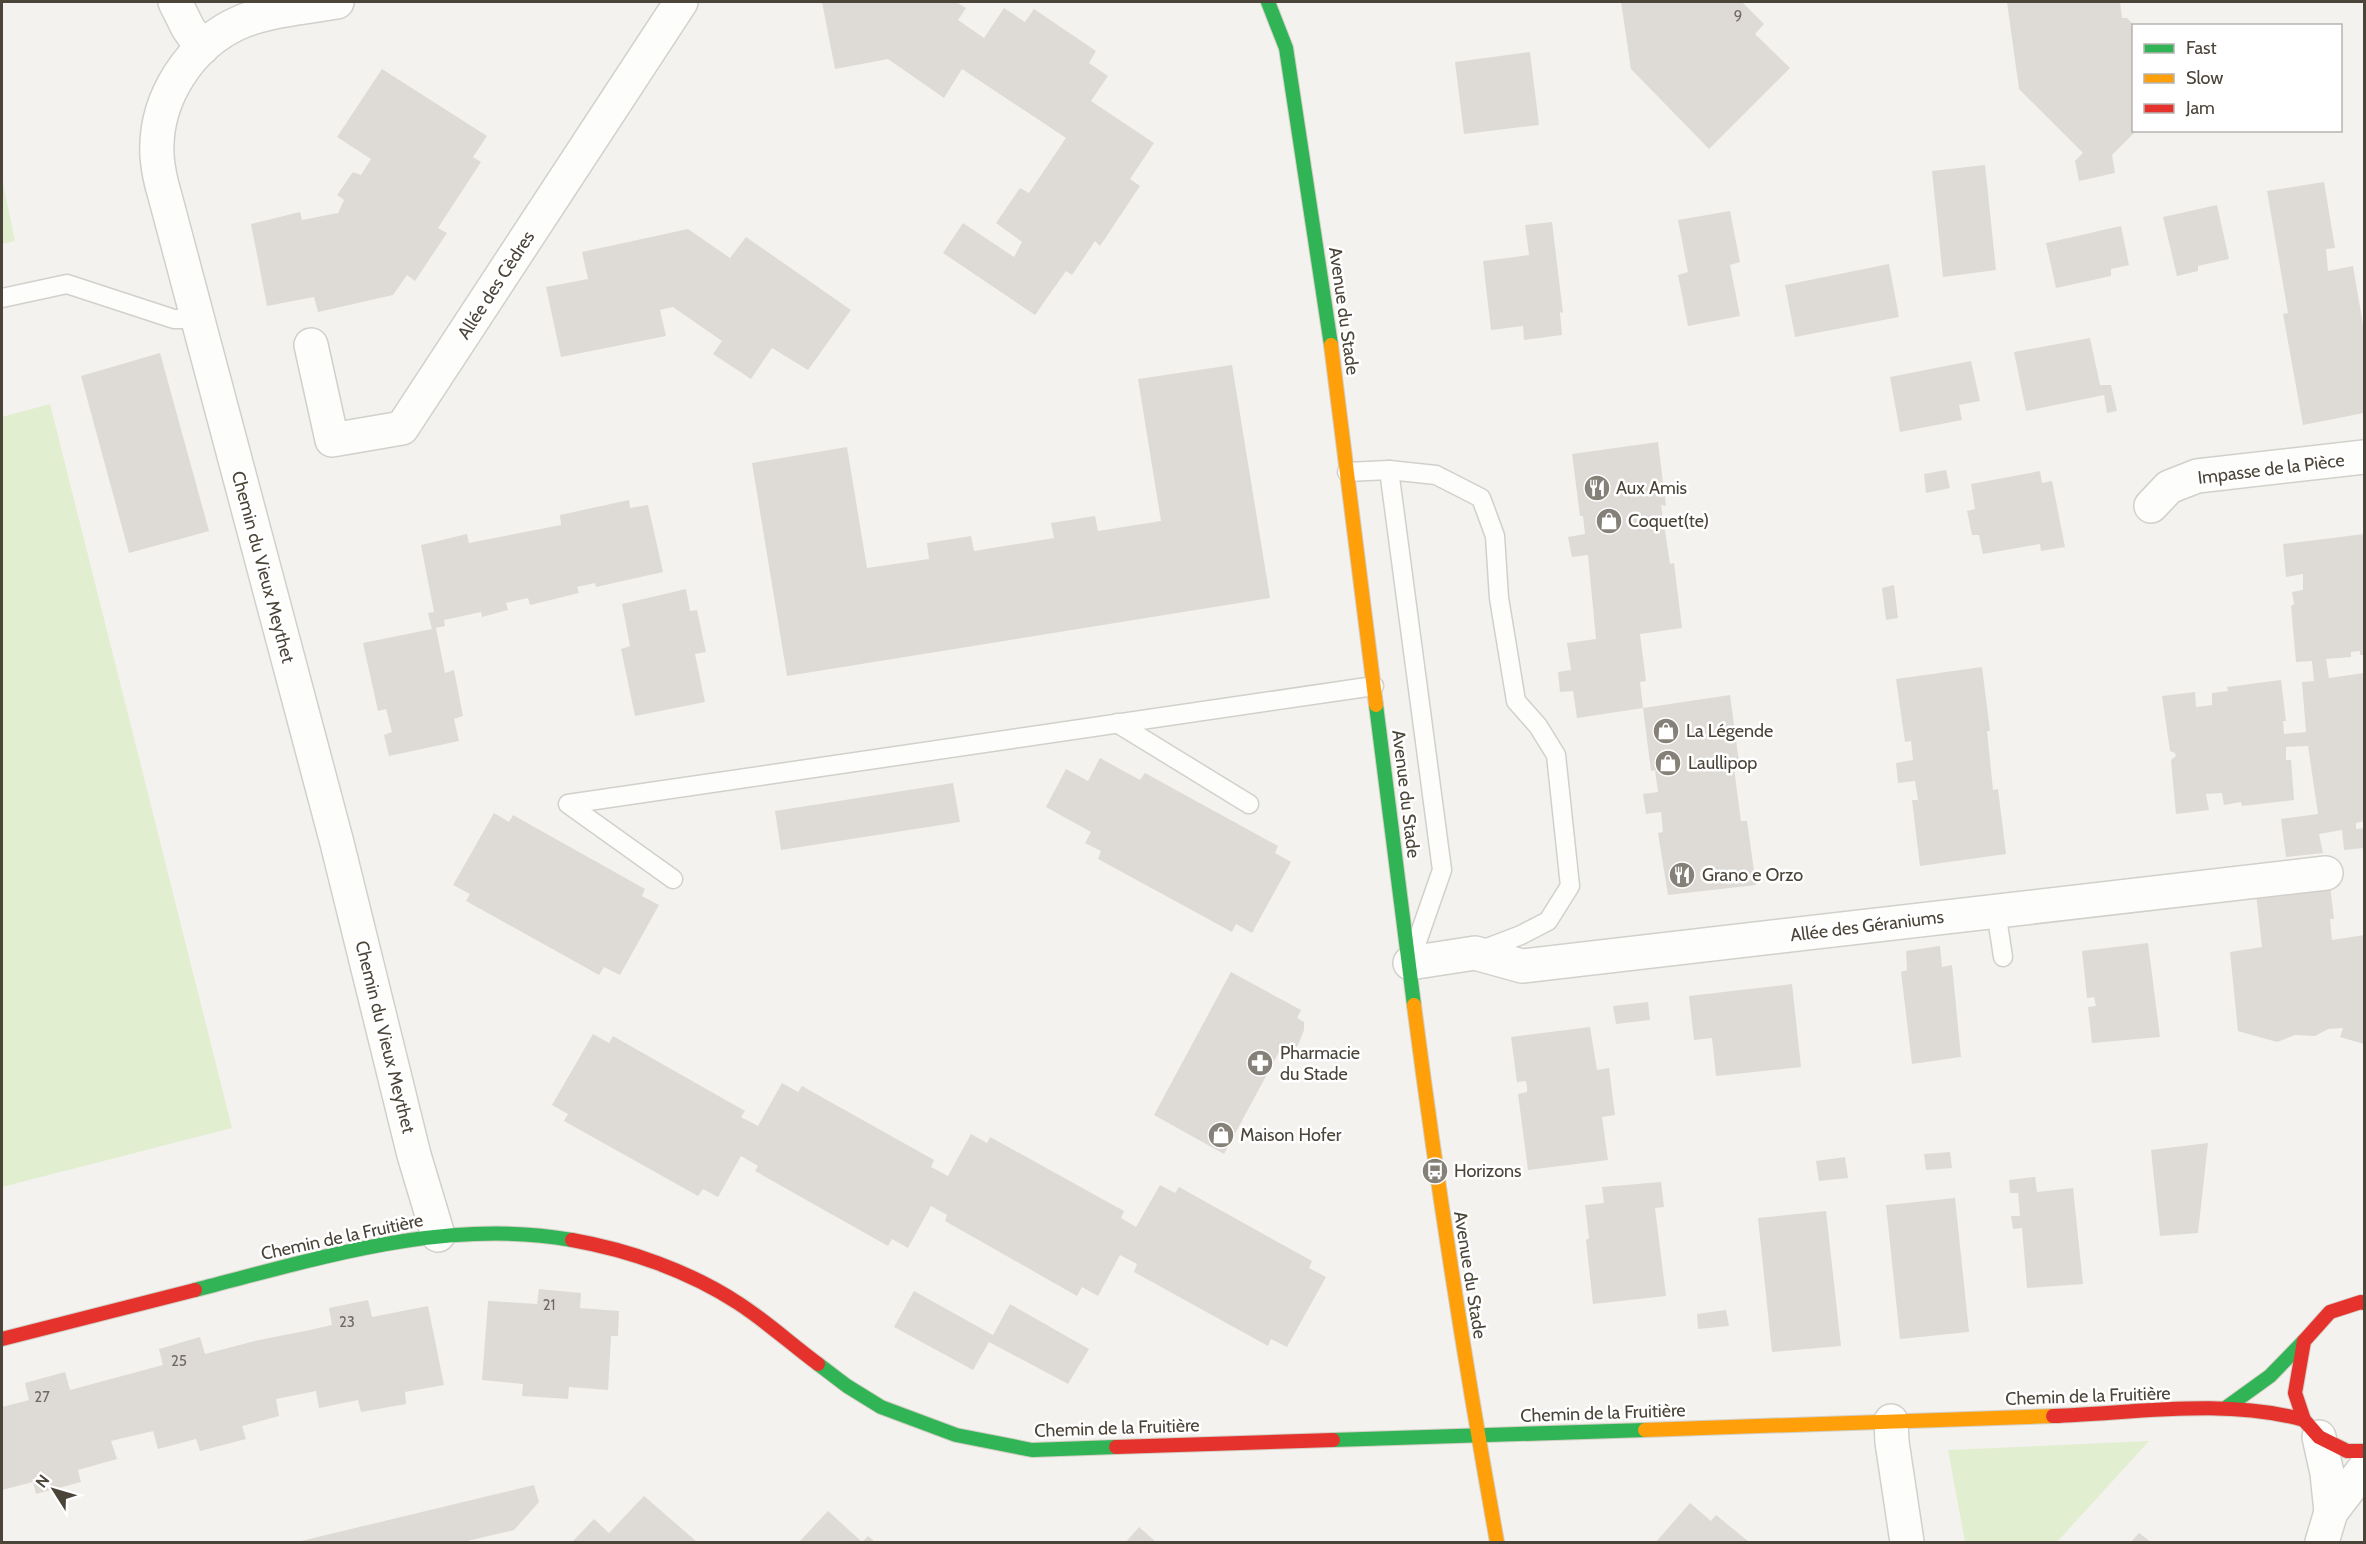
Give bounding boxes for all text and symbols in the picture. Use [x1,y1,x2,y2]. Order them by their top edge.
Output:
house number: 9 [1734,7,1742,25]
legend [2132,24,2342,132]
text: Fast [2186,37,2217,59]
text: Slow [2186,67,2223,89]
text: Jam [2185,97,2215,119]
street label: Allée des Cèdres [453,227,539,343]
street label: Avenue du Stade [1324,246,1364,376]
street label: Impasse de la Pièce [2196,449,2346,489]
street label: Chemin du Vieux Meythet [227,469,299,665]
restaurant icon: Aux Amis [1582,473,1612,503]
place label: Aux Amis [1616,477,1687,499]
shop icon: Coquet(te) [1594,506,1624,536]
place label: Coquet(te) [1628,510,1709,532]
shop icon: La Légende [1651,716,1681,746]
place label: La Légende [1686,720,1773,742]
street label: Avenue du Stade [1387,729,1425,859]
shop icon: Laullipop [1653,748,1683,778]
place label: Laullipop [1688,752,1757,774]
restaurant icon: Grano e Orzo [1667,860,1697,890]
place label: Grano e Orzo [1702,864,1803,886]
street label: Allée des Géraniums [1789,906,1945,946]
street label: Chemin du Vieux Meythet [350,938,420,1136]
place label: Pharmacie du Stade [1280,1042,1360,1085]
pharmacy icon: Pharmacie du Stade [1245,1048,1275,1078]
shop icon: Maison Hofer [1206,1120,1236,1150]
place label: Maison Hofer [1240,1124,1342,1146]
bus stop icon: Horizons [1420,1156,1450,1186]
place label: Horizons [1454,1160,1522,1182]
street label: Chemin de la Fruitière [259,1209,425,1265]
street label: Avenue du Stade [1449,1210,1491,1340]
house number: 21 [543,1296,555,1314]
house number: 23 [339,1313,355,1331]
house number: 25 [171,1352,187,1370]
street label: Chemin de la Fruitière [2005,1382,2171,1410]
house number: 27 [34,1388,50,1406]
street label: Chemin de la Fruitière [1520,1399,1686,1427]
street label: Chemin de la Fruitière [1034,1414,1200,1442]
north arrow [24,1460,84,1520]
text: N [31,1471,53,1492]

